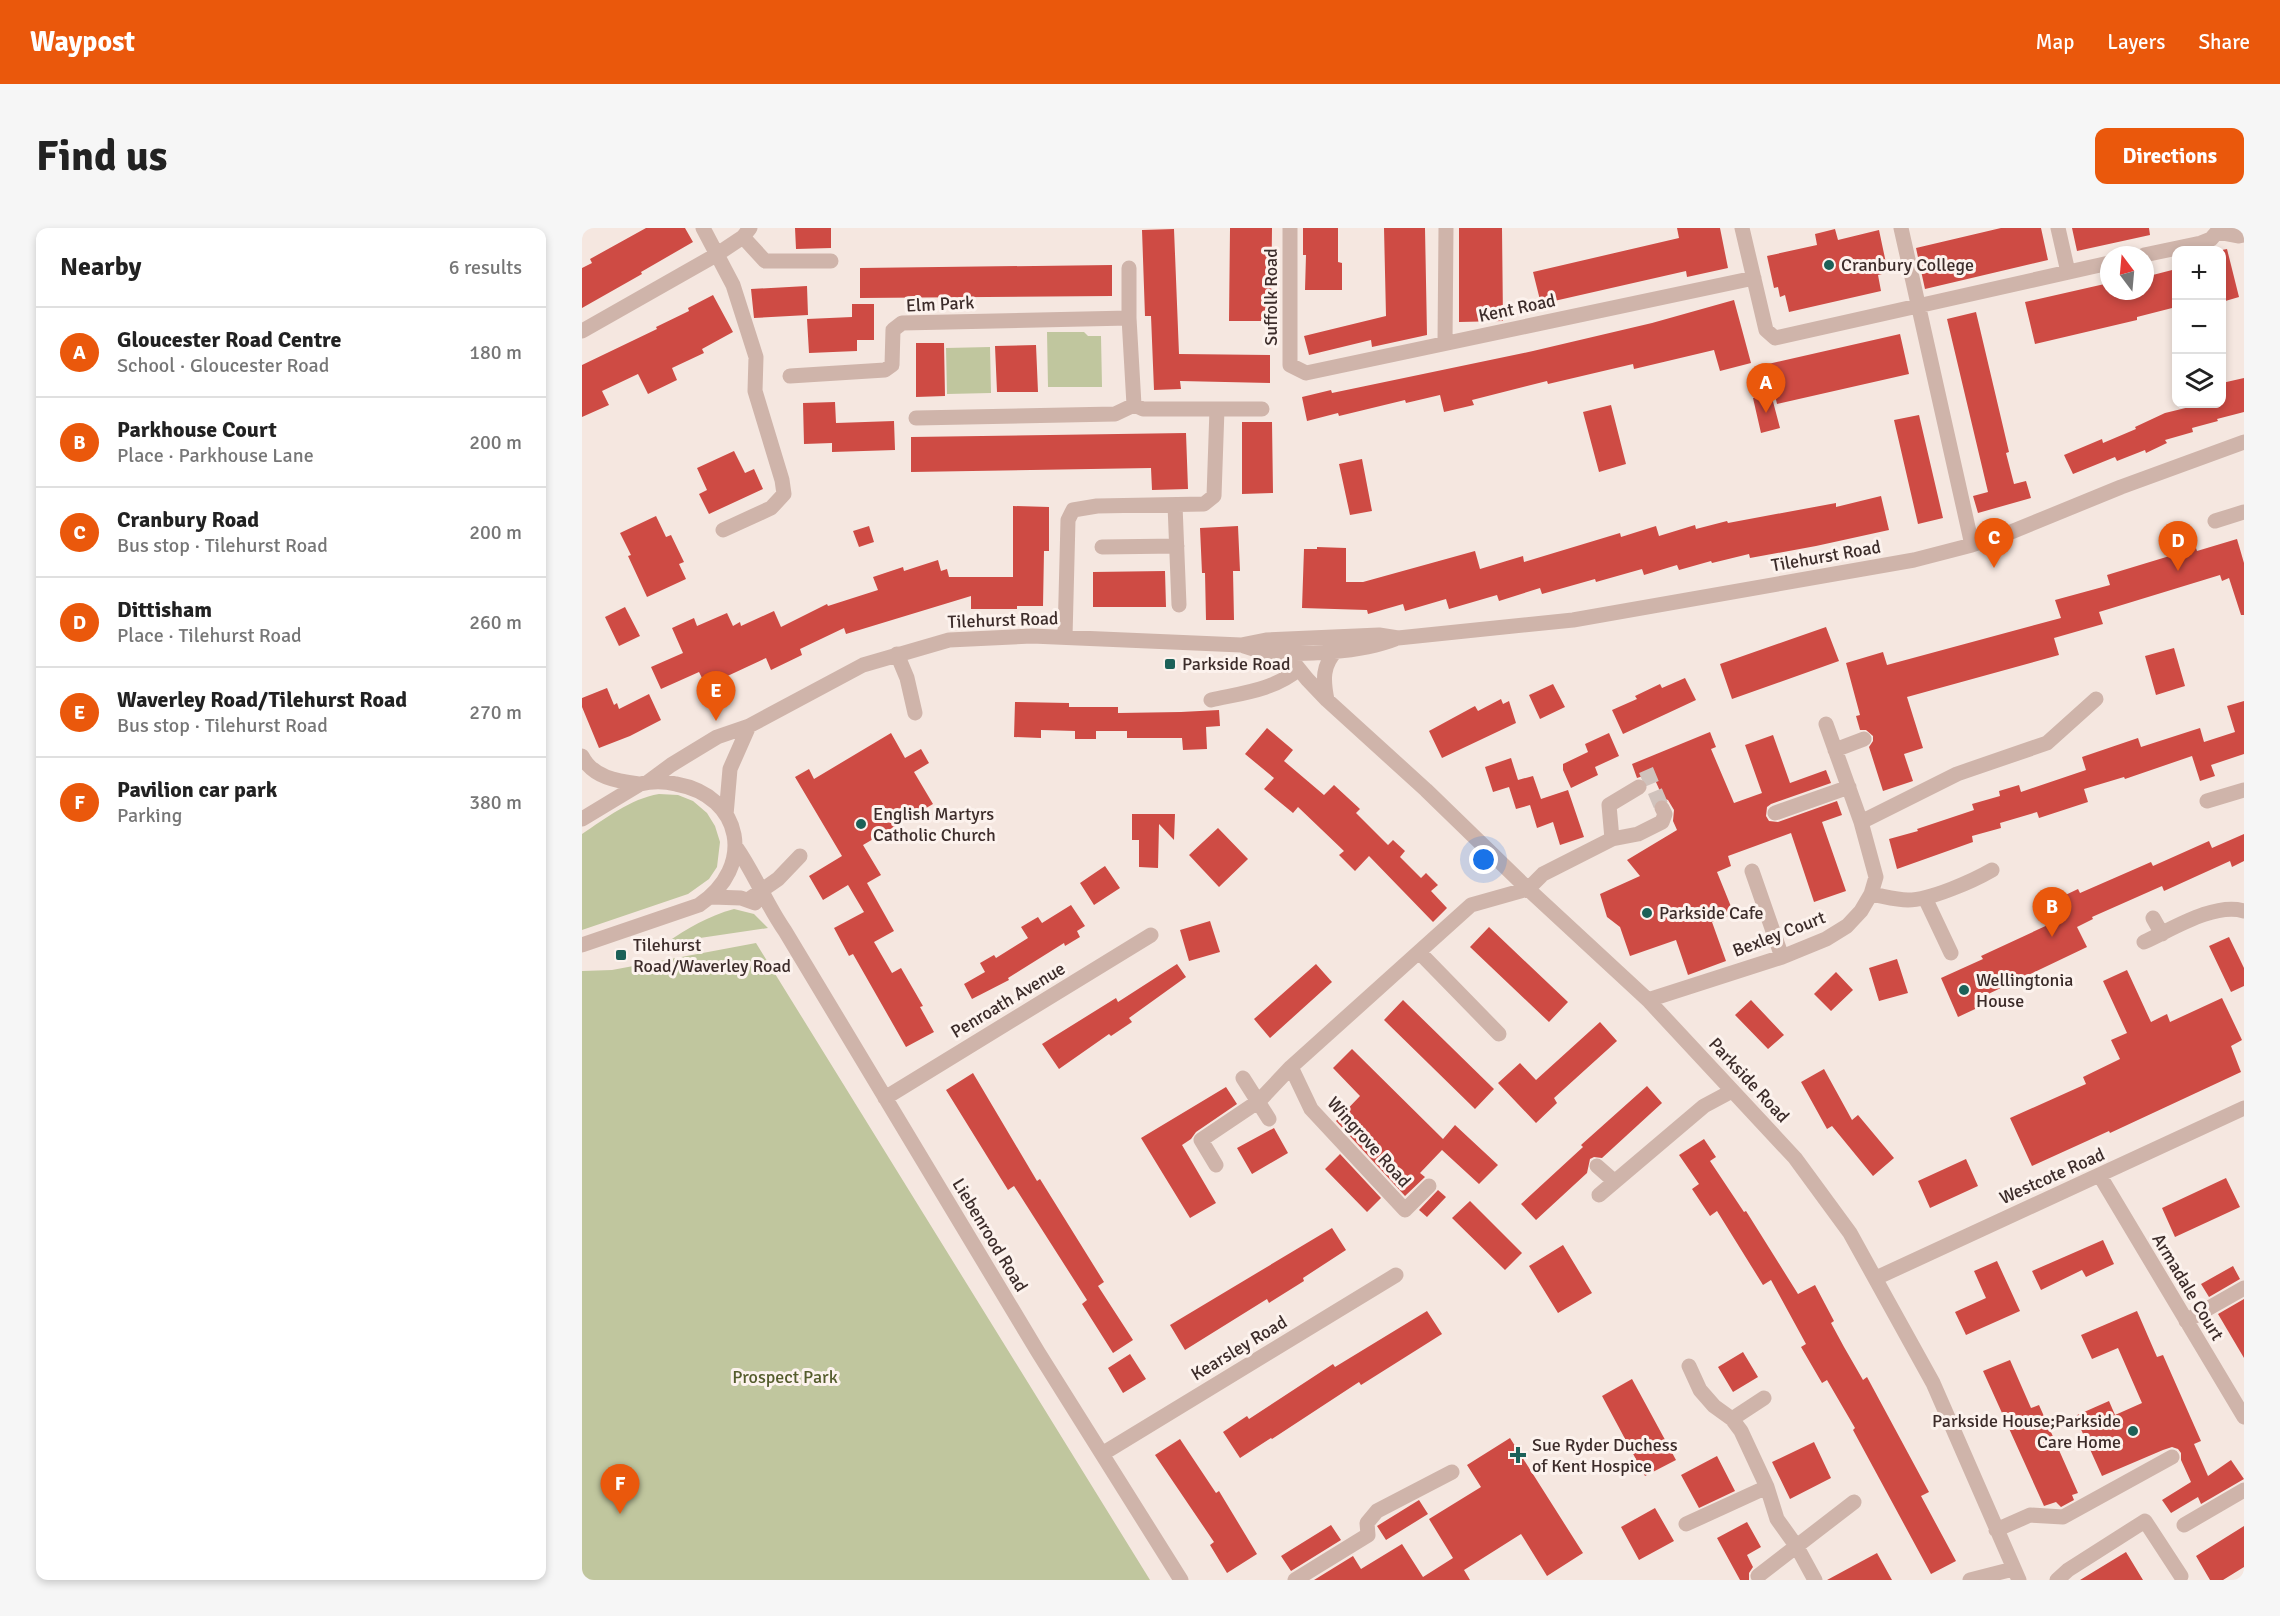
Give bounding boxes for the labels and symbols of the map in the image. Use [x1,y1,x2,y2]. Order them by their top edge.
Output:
north arrow [2100,246,2154,300]
street label: Suffolk Road [1260,248,1282,346]
place label: Cranbury College [1841,254,1974,276]
marker: Cranbury College [1822,258,1836,272]
street label: Kent Road [1477,289,1557,327]
street label: Elm Park [905,291,975,317]
pin: A [1746,364,1786,413]
pin: C [1974,518,2014,568]
pin: D [2158,522,2198,571]
street label: Tilehurst Road [1770,536,1882,576]
street label: Tilehurst Road [947,607,1059,633]
place label: Parkside Road [1182,653,1290,675]
marker: Parkside Road [1163,657,1177,671]
pin: E [696,672,736,721]
place label: English Martyrs Catholic Church [873,803,996,846]
marker: English Martyrs Catholic Church [854,817,868,831]
your location [1469,845,1498,874]
pin: B [2032,888,2072,937]
place label: Parkside Cafe [1659,902,1764,924]
marker: Parkside Cafe [1640,906,1654,920]
street label: Bexley Court [1729,906,1829,962]
place label: Tilehurst Road/Waverley Road [633,934,791,977]
marker: Tilehurst Road/Waverley Road [614,948,628,962]
street label: Penroath Avenue [947,957,1069,1043]
place label: Wellingtonia House [1976,969,2073,1012]
marker: Wellingtonia House [1957,983,1971,997]
street label: Parkside Road [1704,1033,1794,1127]
street label: Wingrove Road [1323,1092,1415,1192]
street label: Westcote Road [1996,1143,2108,1209]
street label: Liebenrood Road [948,1174,1032,1296]
street label: Armadale Court [2147,1229,2229,1345]
street label: Kearsley Road [1187,1311,1291,1385]
park label: Prospect Park [732,1366,838,1388]
place label: Parkside House;Parkside Care Home [1932,1410,2121,1453]
marker: Parkside House;Parkside Care Home [2126,1424,2140,1438]
place label: Sue Ryder Duchess of Kent Hospice [1532,1434,1678,1477]
marker: Sue Ryder Duchess of Kent Hospice [1509,1446,1527,1464]
pin: F [600,1464,639,1514]

